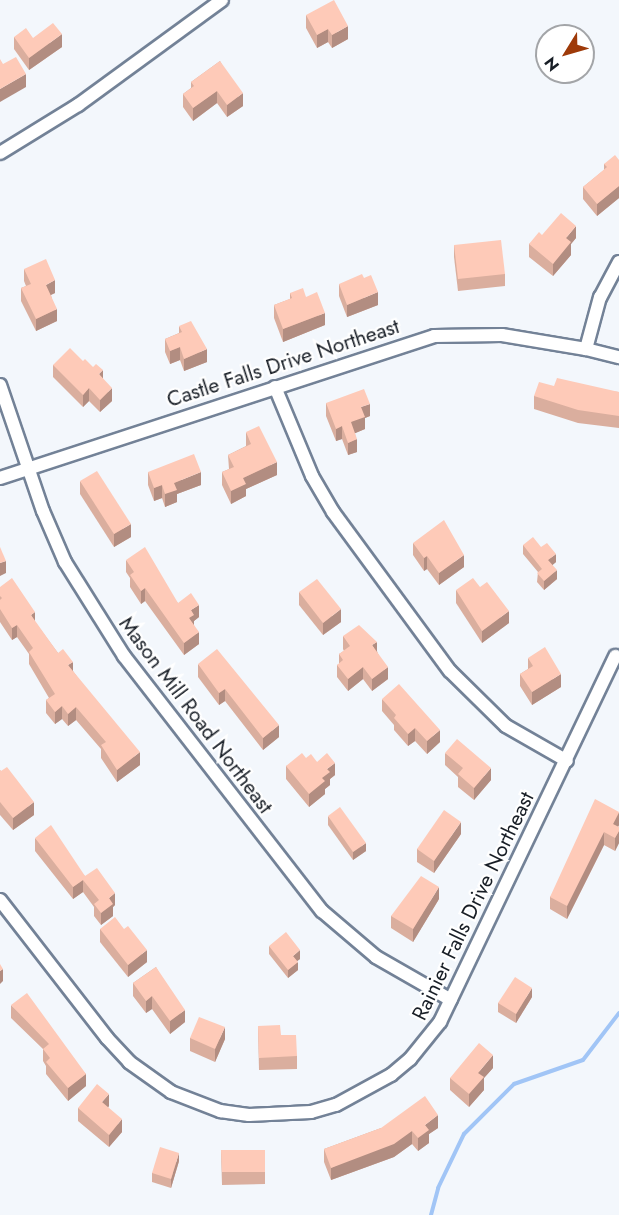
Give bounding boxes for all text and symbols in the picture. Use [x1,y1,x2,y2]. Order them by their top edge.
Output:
north arrow [535,24,595,84]
text: N [539,52,565,76]
street label: Castle Falls Drive Northeast [164,314,402,412]
street label: Mason Mill Road Northeast [114,612,278,818]
street label: Rainier Falls Drive Northeast [407,788,539,1024]

